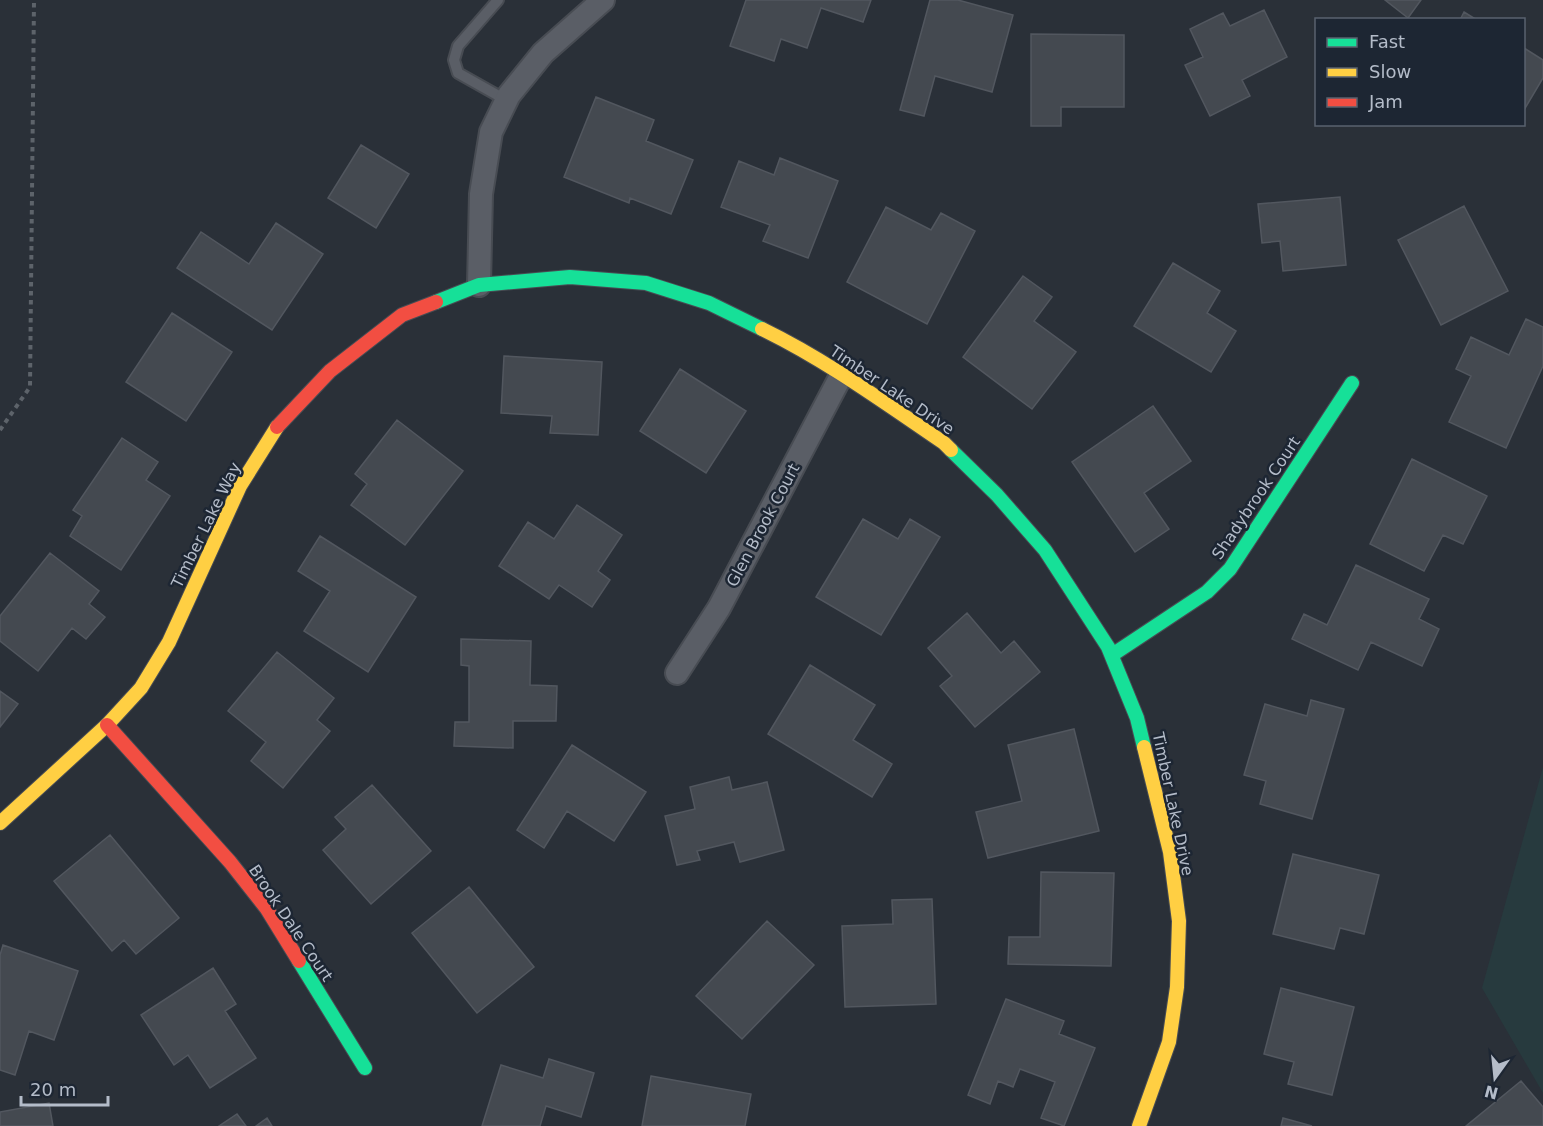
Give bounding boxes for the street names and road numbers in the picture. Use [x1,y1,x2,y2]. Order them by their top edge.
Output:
street label: Timber Lake Drive [825,341,958,439]
street label: Shadybrook Court [1208,433,1304,563]
street label: Timber Lake Way [167,459,245,592]
street label: Glen Brook Court [722,460,804,590]
street label: Timber Lake Drive [1148,730,1197,877]
street label: Brook Dale Court [245,861,337,985]

